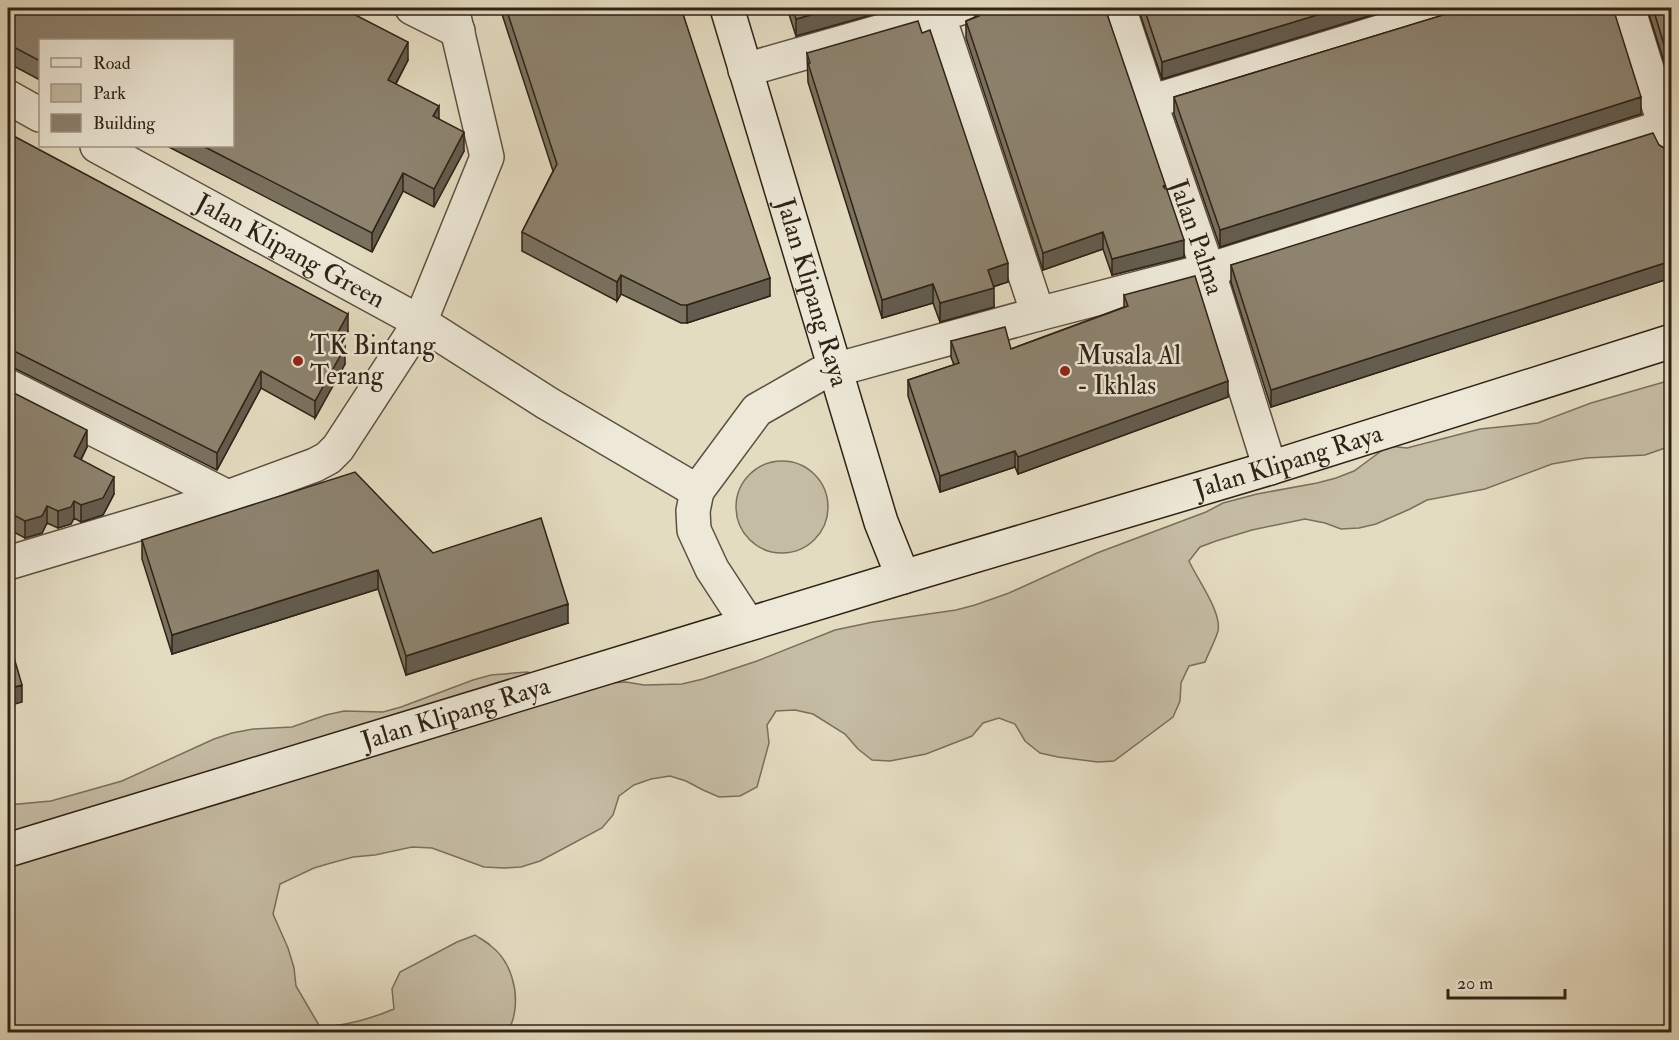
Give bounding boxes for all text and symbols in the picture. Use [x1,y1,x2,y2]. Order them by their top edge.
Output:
legend [39,39,234,147]
text: Road [93,52,131,75]
text: Park [93,82,126,105]
text: Building [93,112,156,135]
street label: Jalan Palma [1162,174,1231,299]
street label: Jalan Klipang Green [189,186,390,316]
street label: Jalan Klipang Raya [769,193,856,391]
place label: TK Bintang Terang [310,330,437,392]
place label: Musala Al - Ikhlas [1077,340,1181,402]
marker: TK Bintang Terang [291,354,305,368]
marker: Musala Al - Ikhlas [1058,364,1072,378]
street label: Jalan Klipang Raya [1190,417,1387,506]
street label: Jalan Klipang Raya [357,670,554,758]
scale bar [1448,962,1565,1000]
text: 20 m [1457,972,1493,995]

